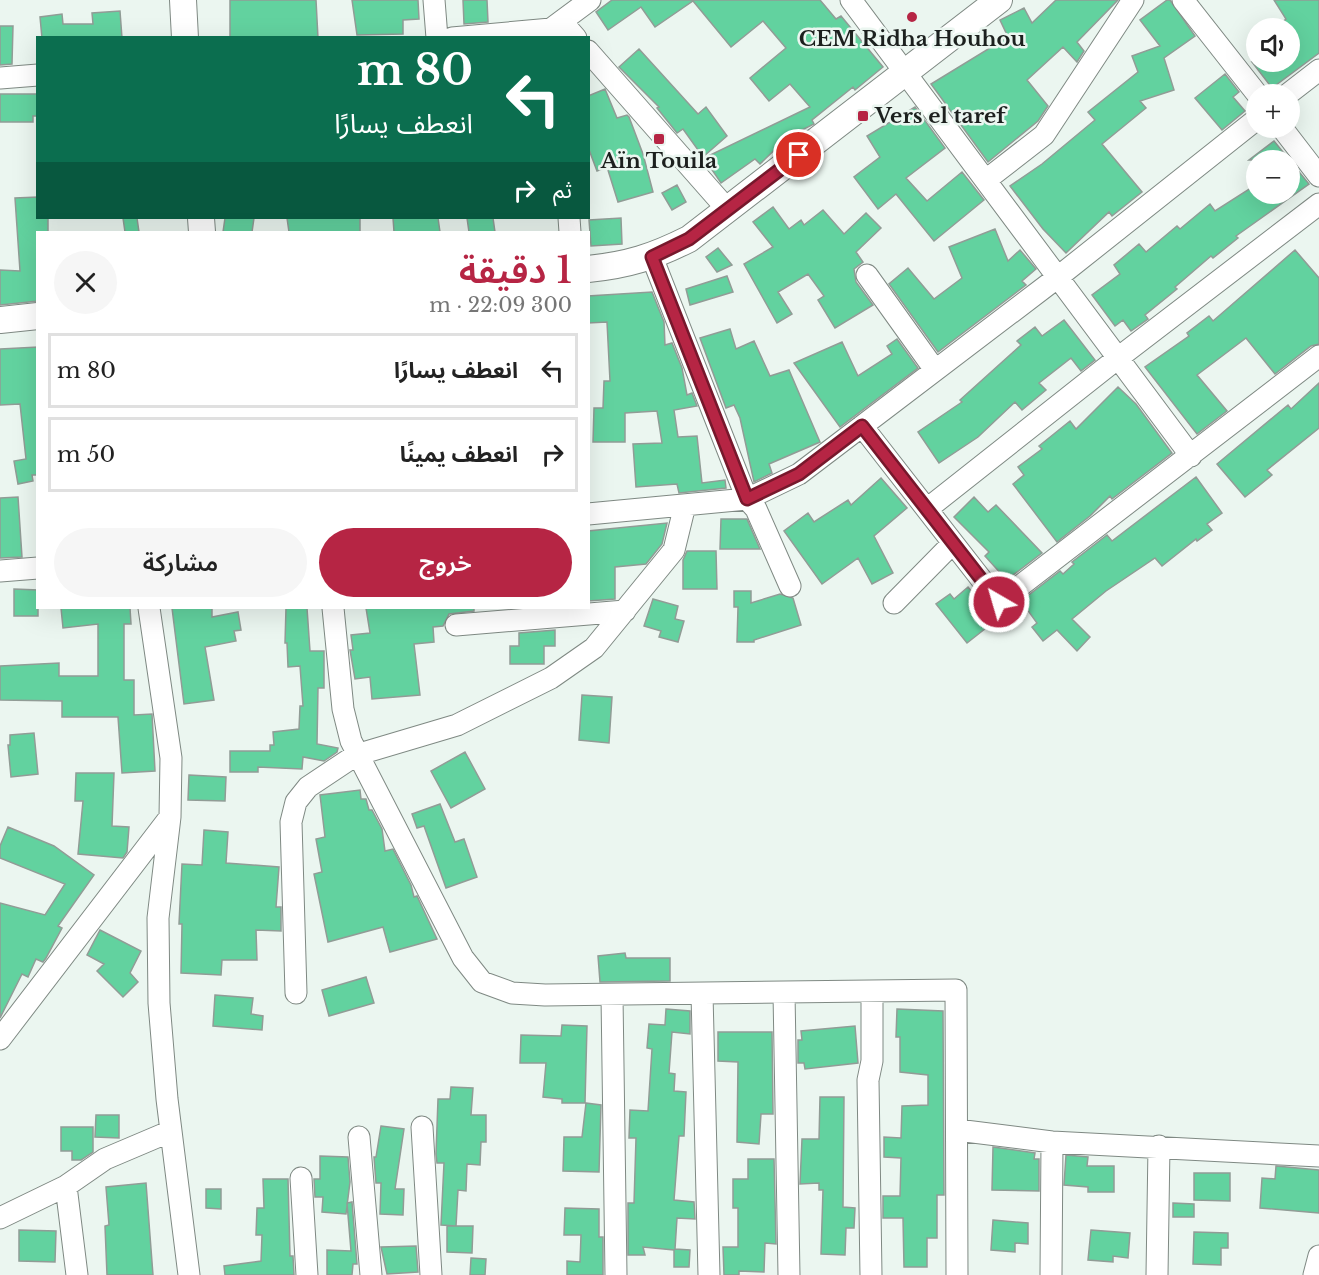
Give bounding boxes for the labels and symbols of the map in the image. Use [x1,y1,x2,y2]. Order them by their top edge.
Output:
marker: CEM Ridha Houhou [905,10,919,24]
place label: CEM Ridha Houhou [799,26,1025,52]
place label: Vers el taref [874,103,1008,129]
marker: Vers el taref [856,109,870,123]
pin [773,129,824,180]
marker: Aïn Touila [652,132,666,146]
place label: Aïn Touila [600,148,717,174]
position arrow [967,570,1031,634]

